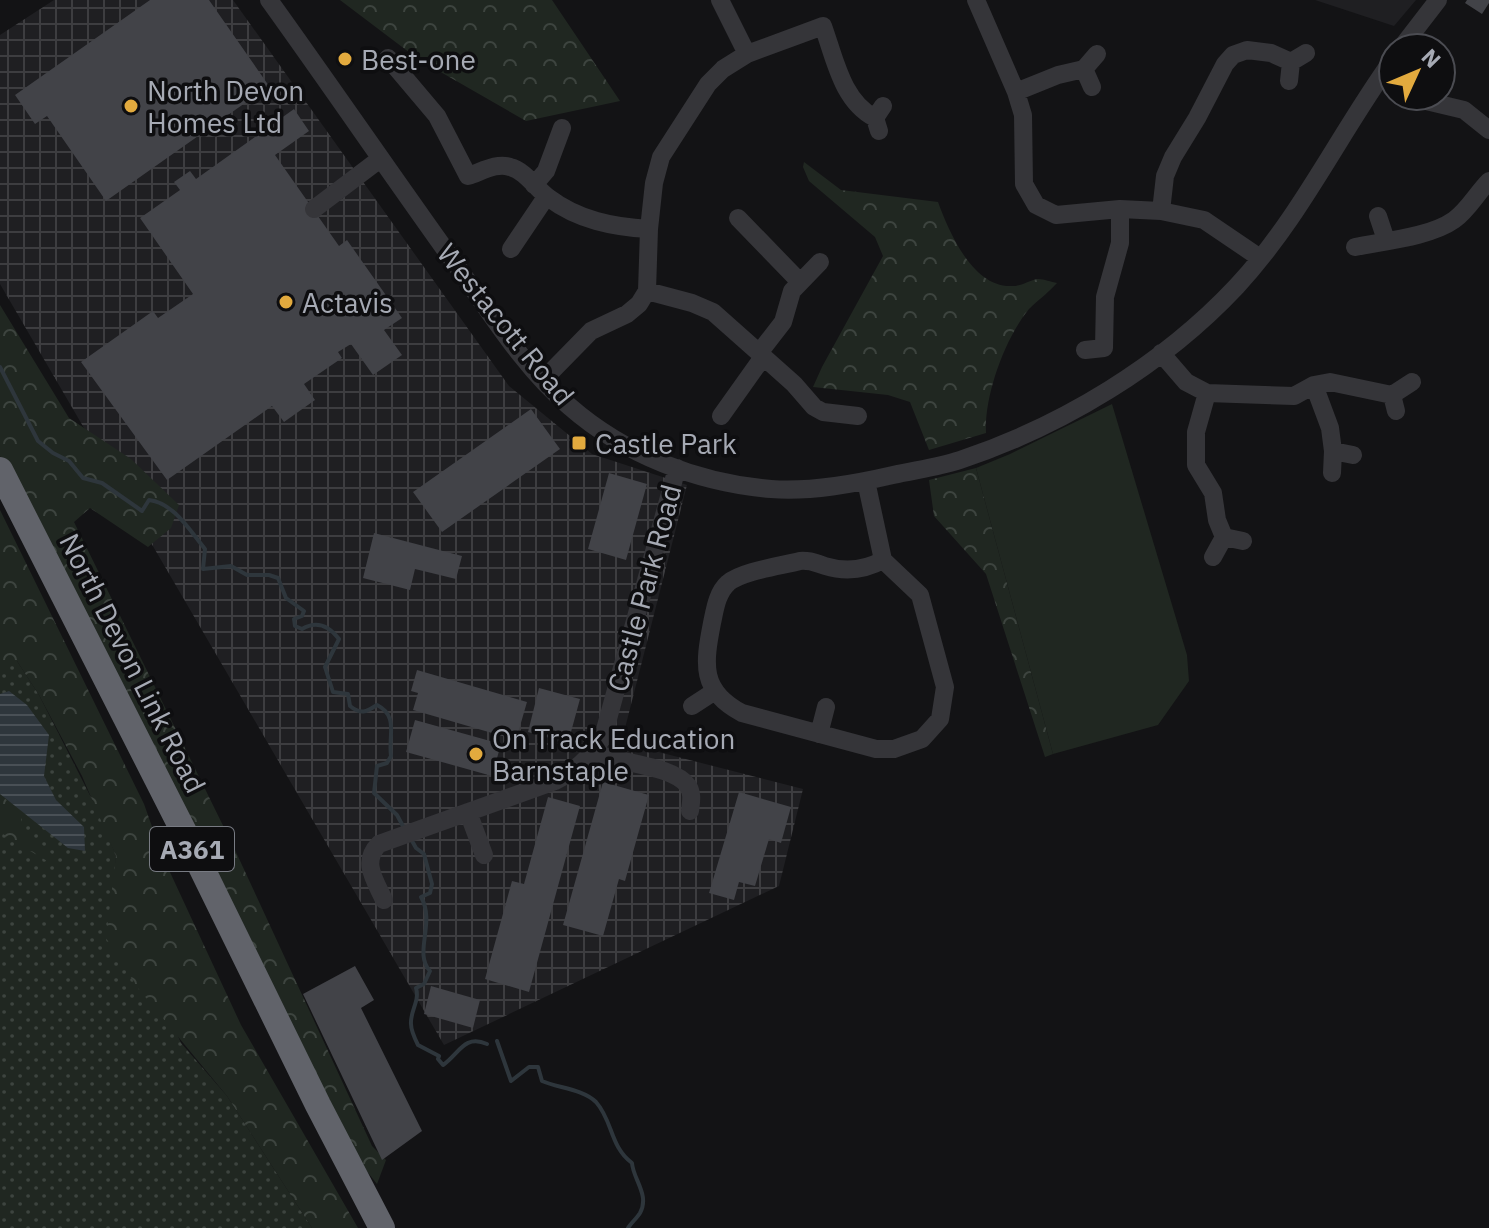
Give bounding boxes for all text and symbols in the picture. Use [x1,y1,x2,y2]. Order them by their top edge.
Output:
north arrow [1377,32,1457,112]
place label: Best-one [361,41,476,78]
text: N [1416,42,1448,74]
marker: Best-one [336,50,354,68]
place label: North Devon Homes Ltd [147,72,304,141]
marker: North Devon Homes Ltd [122,97,140,115]
street label: Westacott Road [429,235,583,413]
place label: Actavis [302,284,393,321]
marker: Actavis [277,293,295,311]
place label: Castle Park [595,425,737,462]
marker: Castle Park [570,434,588,452]
street label: Castle Park Road [599,480,689,696]
street label: North Devon Link Road [51,527,215,799]
place label: On Track Education Barnstaple [492,720,735,789]
marker: On Track Education Barnstaple [467,745,485,763]
road number: A361 [150,827,234,871]

